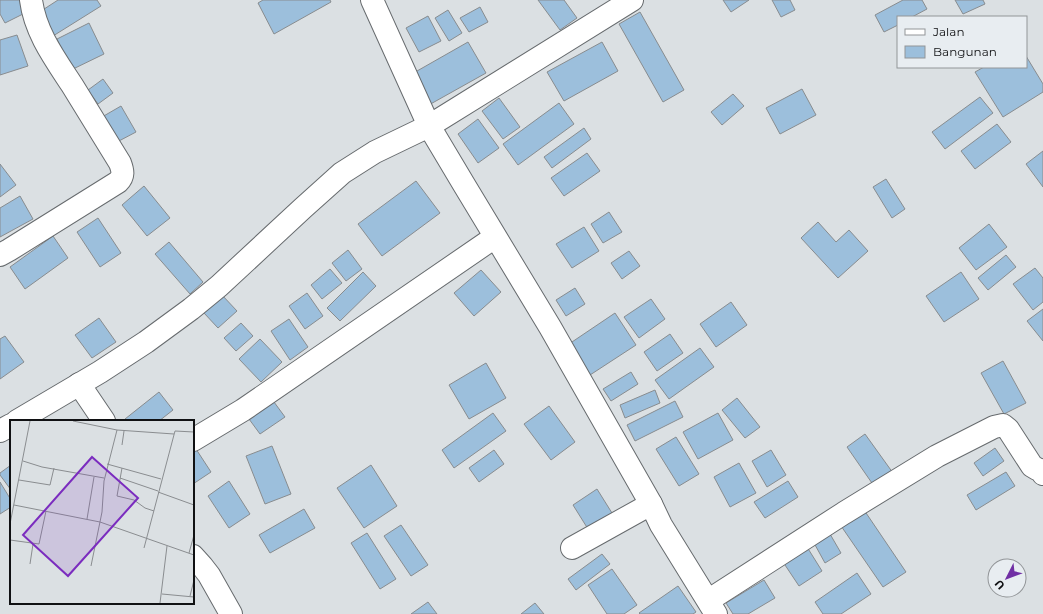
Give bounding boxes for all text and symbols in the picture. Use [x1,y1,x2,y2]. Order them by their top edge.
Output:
legend [897,16,1027,68]
text: Jalan [932,24,965,39]
text: Bangunan [933,44,997,59]
inset map [10,420,194,604]
north arrow [987,558,1027,598]
text: U [991,577,1008,593]

